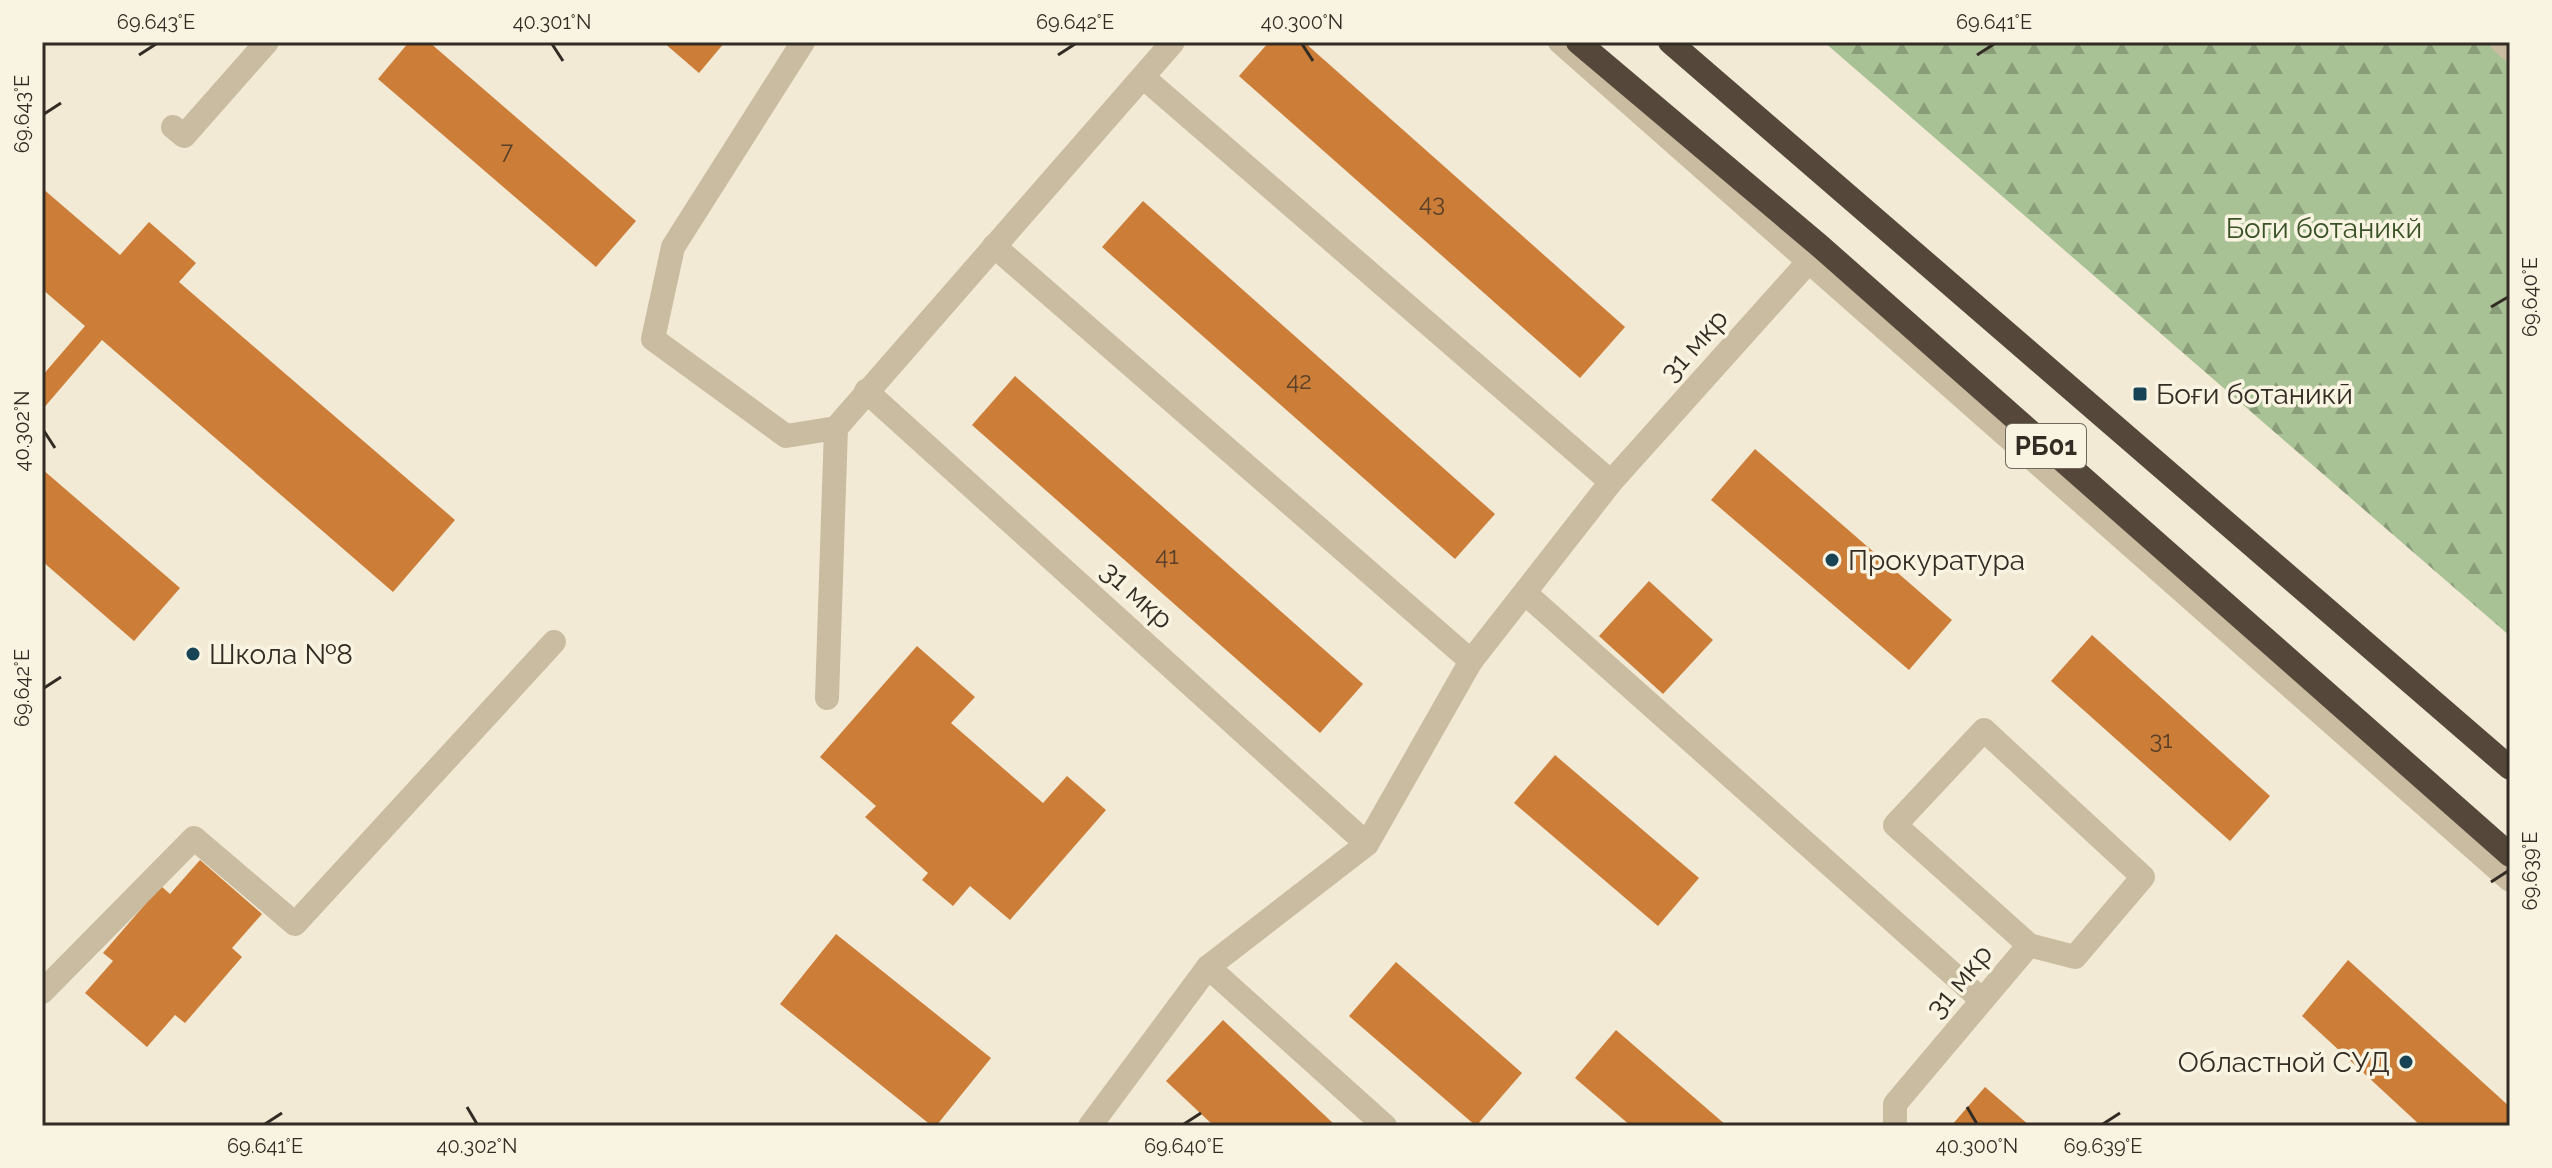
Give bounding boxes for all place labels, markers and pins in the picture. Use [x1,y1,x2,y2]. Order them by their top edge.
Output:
place label: Боғи ботаникӣ [2156,378,2353,411]
marker: Боғи ботаникӣ [2131,385,2149,403]
place label: Прокуратура [1848,544,2025,577]
marker: Прокуратура [1823,551,1841,569]
place label: Школа №8 [209,638,353,671]
marker: Школа №8 [184,645,202,663]
place label: Областной СУД [2178,1046,2390,1079]
marker: Областной СУД [2397,1053,2415,1071]

